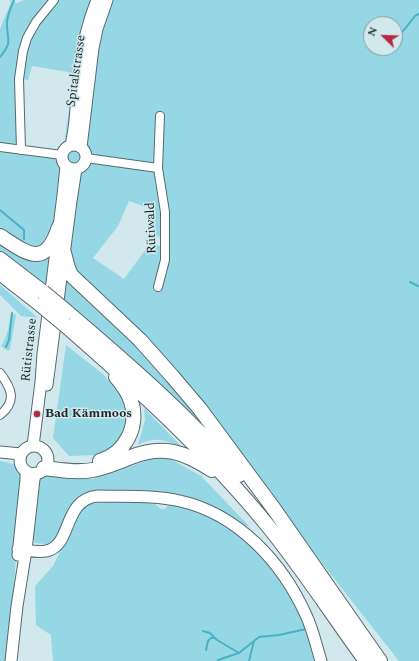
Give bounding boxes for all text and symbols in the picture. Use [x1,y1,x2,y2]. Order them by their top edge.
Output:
north arrow [363,16,403,56]
text: N [363,24,382,39]
street label: Spitalstrasse [64,34,90,108]
street label: Rütiwald [143,202,161,254]
street label: Rütistrasse [19,317,41,383]
place label: Bad Kämmoos [45,406,132,422]
marker: Bad Kämmoos [32,409,42,419]

